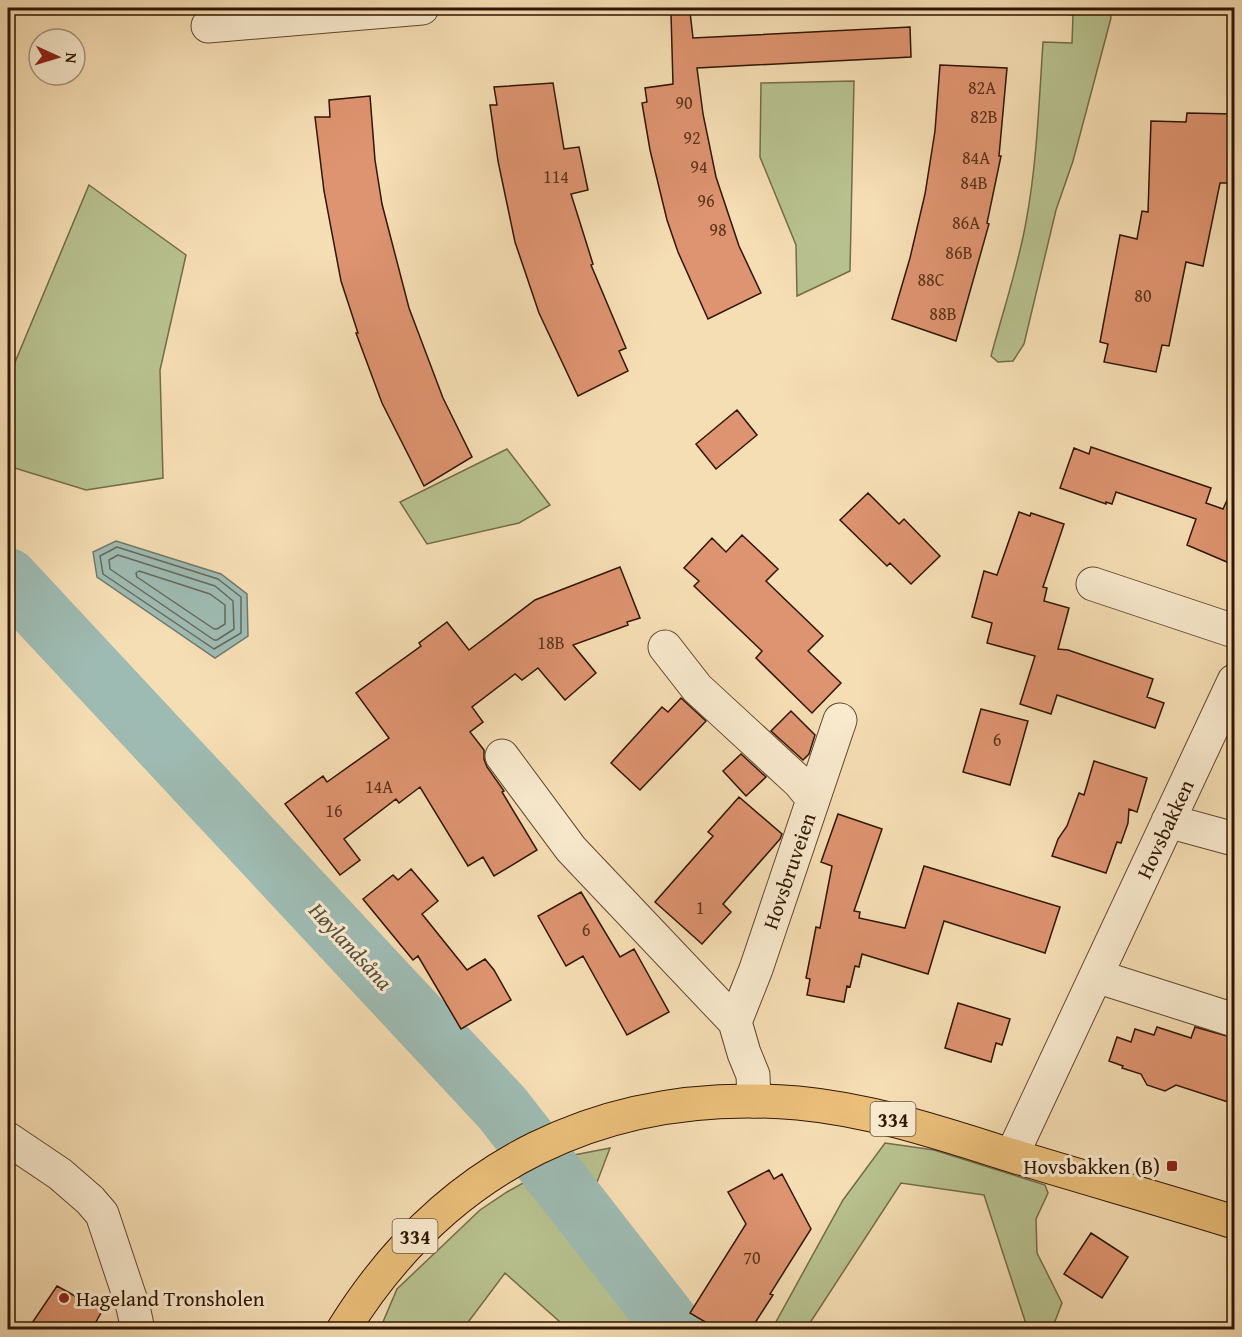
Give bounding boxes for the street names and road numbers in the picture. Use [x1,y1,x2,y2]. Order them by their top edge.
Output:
street label: Hovsbakken [1128,774,1202,884]
street label: Hovsbruveien [755,808,823,933]
road number: 334 [870,1102,916,1136]
road number: 334 [392,1219,438,1253]

